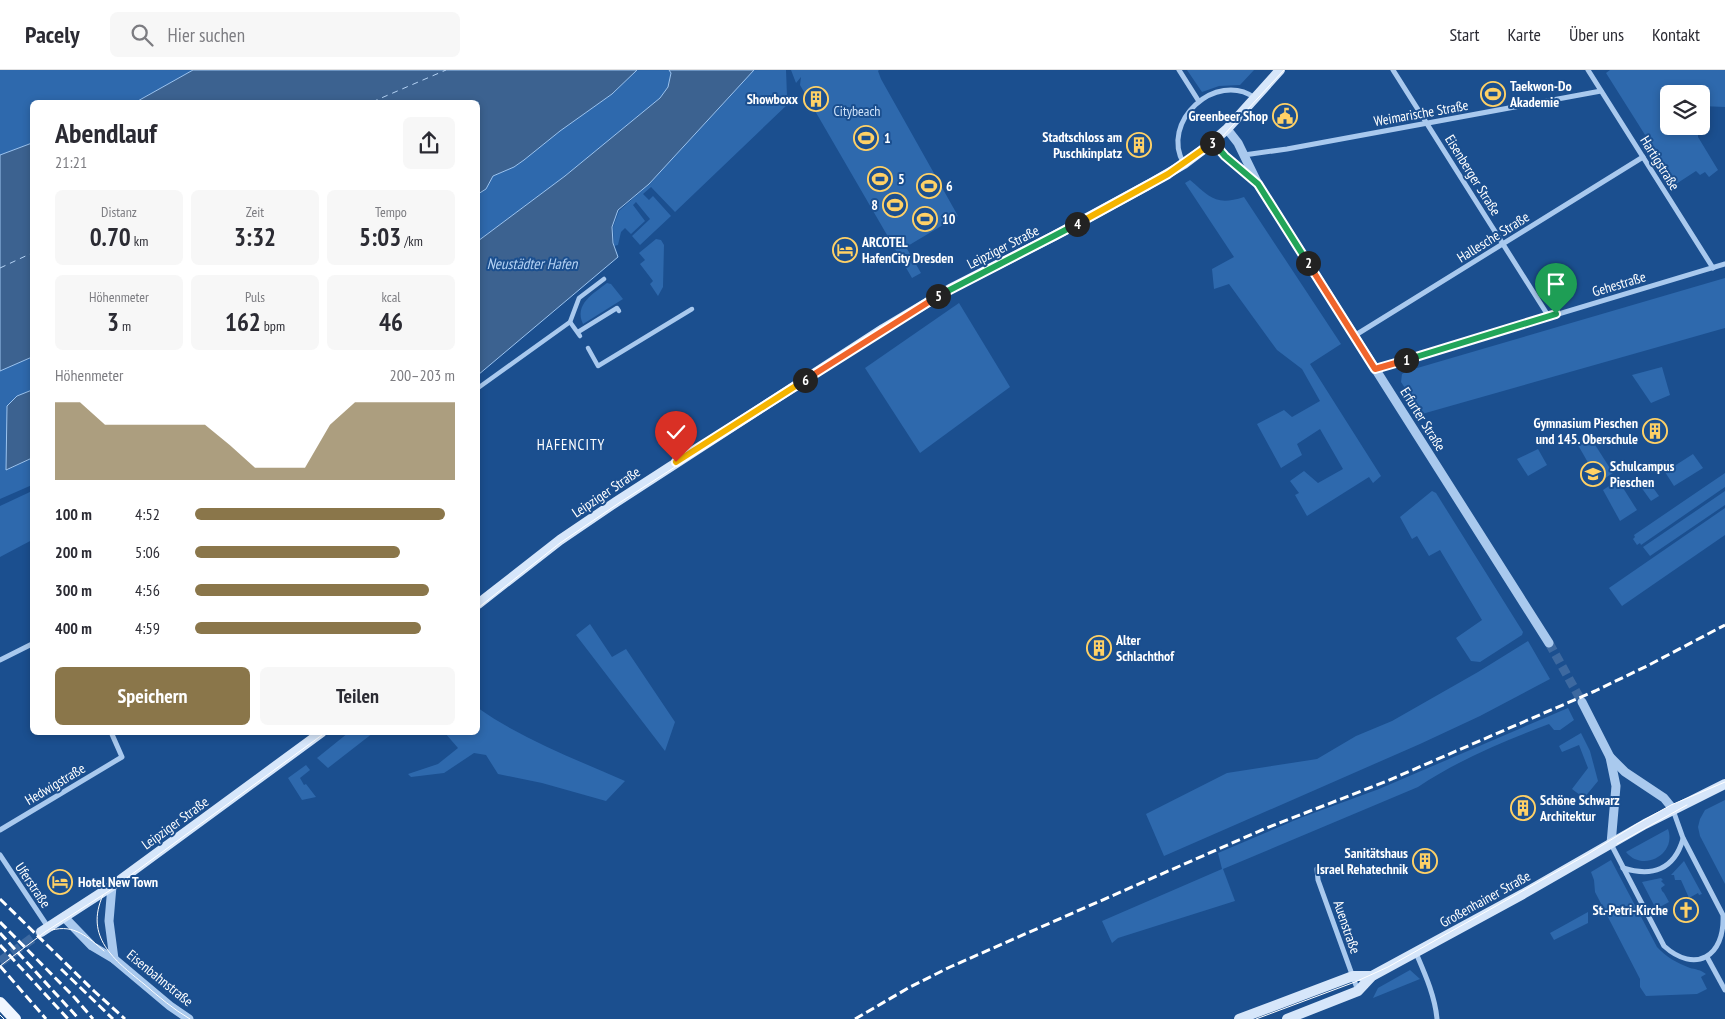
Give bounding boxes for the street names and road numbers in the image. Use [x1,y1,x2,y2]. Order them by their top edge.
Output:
street label: Weimarische Straße [1372,96,1470,130]
street label: Eisenberger Straße [1441,131,1505,219]
street label: Hartigstraße [1636,132,1684,194]
street label: Hallesche Straße [1453,208,1533,266]
street label: Leipziger Straße [964,221,1042,273]
street label: Gehestraße [1590,267,1648,301]
street label: Erfurter Straße [1396,384,1450,454]
street label: Leipziger Straße [568,462,644,521]
street label: Hedwigstraße [22,759,89,809]
street label: Leipziger Straße [138,793,212,853]
street label: Uferstraße [11,859,55,911]
street label: Großenhainer Straße [1436,867,1534,931]
street label: Auenstraße [1329,898,1365,956]
street label: Eisenbahnstraße [123,946,197,1010]

